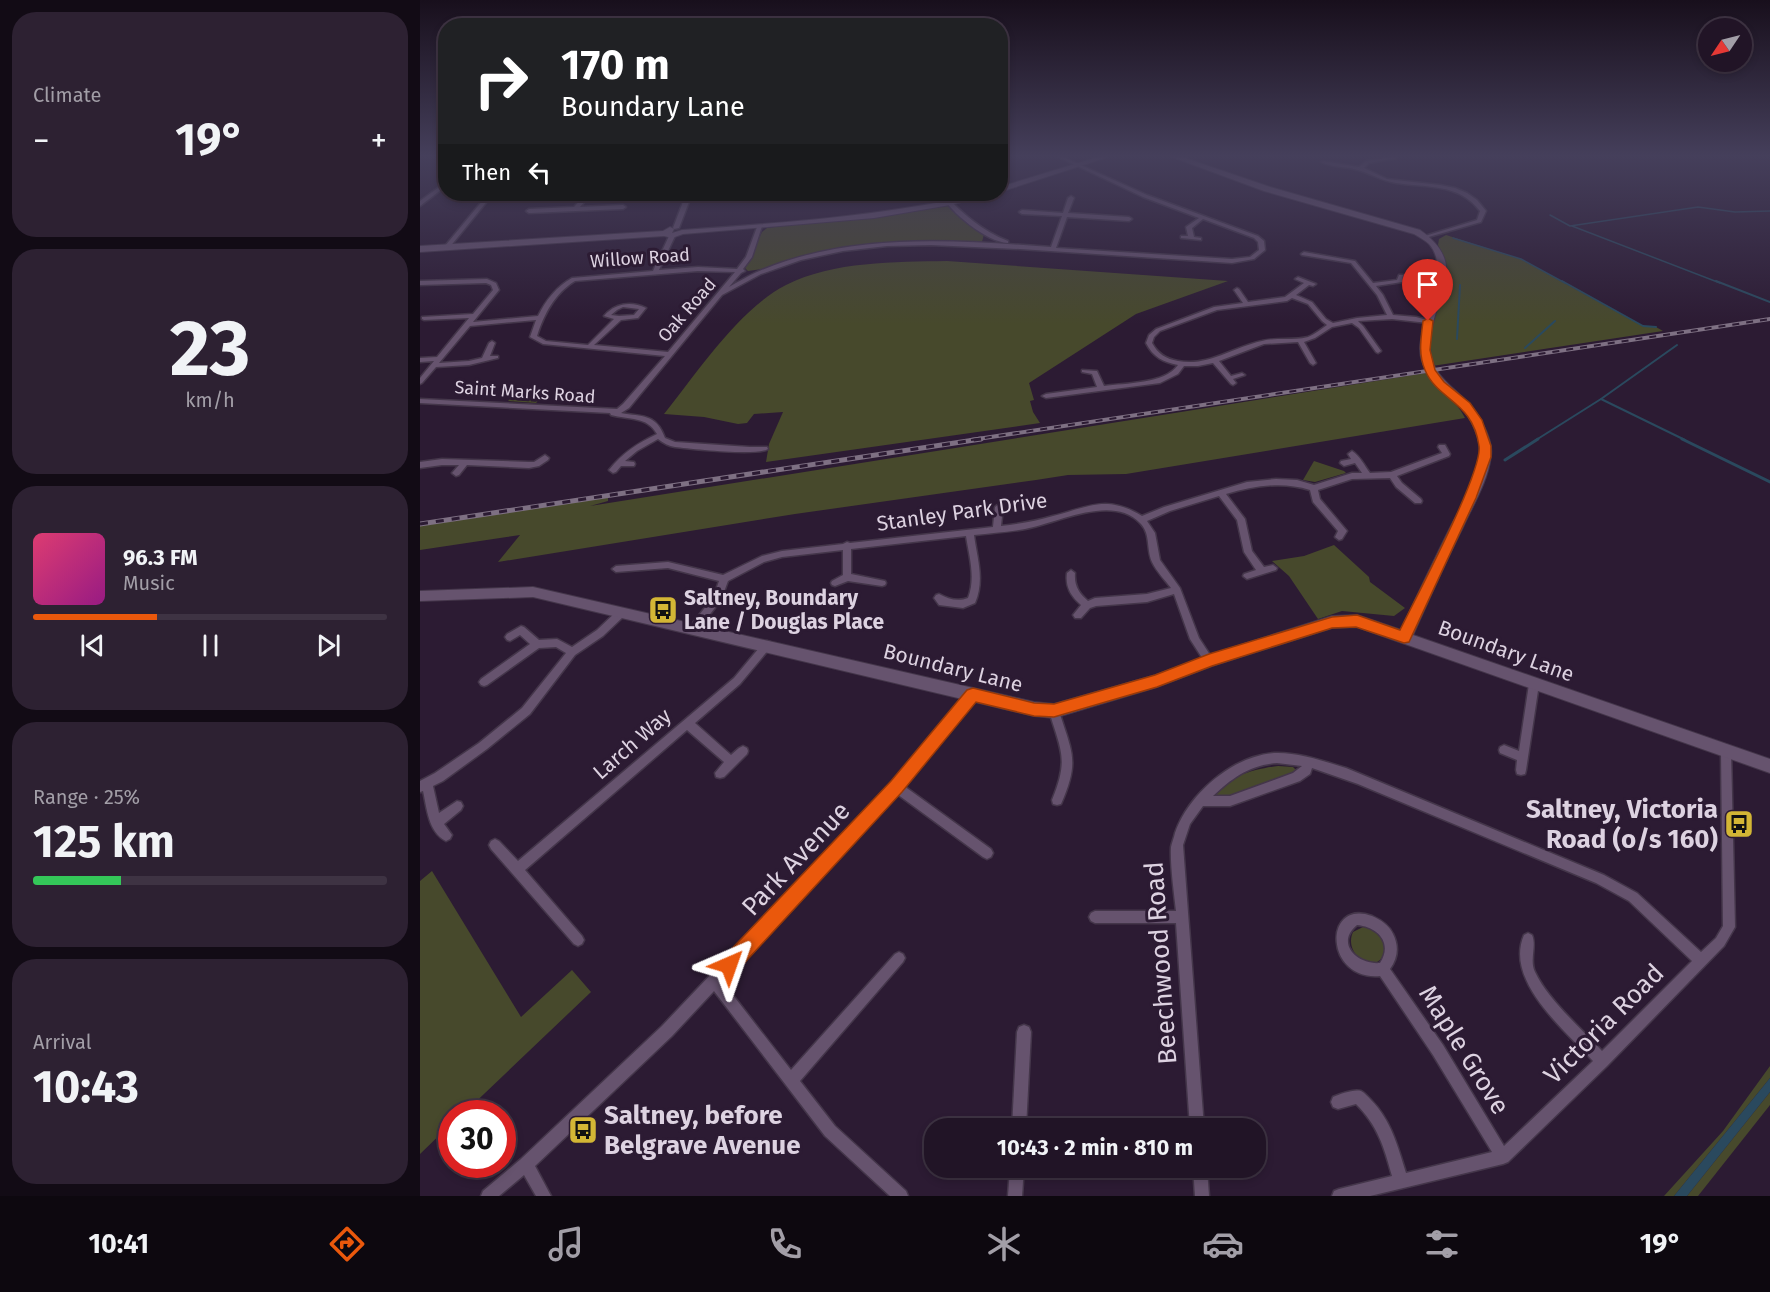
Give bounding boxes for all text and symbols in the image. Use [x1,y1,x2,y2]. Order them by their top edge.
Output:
north arrow [1698,18,1752,72]
map controls [1698,18,1752,72]
text: 170 m [561,40,670,90]
icon: right [462,42,540,120]
text: Climate [33,83,101,107]
text: Boundary Lane [561,91,745,123]
text: 19° [175,113,245,167]
text: − [33,121,50,161]
text: + [371,121,387,161]
icon: left [523,156,556,189]
text: Then [462,159,511,186]
street label: Willow Road [589,244,691,272]
pin [1402,259,1453,321]
icon: arrive [1411,268,1444,301]
street label: Oak Road [653,274,721,346]
text: 23 [170,302,250,396]
street label: Saint Marks Road [454,376,596,408]
text: km/h [185,388,235,412]
street label: Stanley Park Drive [875,487,1049,537]
text: 96.3 FM [123,544,197,571]
text: Music [123,571,175,595]
place label: Saltney, Boundary Lane / Douglas Place [684,585,884,635]
bus stop icon: Saltney, Boundary Lane / Douglas Place [647,594,679,626]
street label: Boundary Lane [1434,614,1578,688]
icon: previous [76,629,109,662]
icon: pause [194,629,227,662]
icon: next [312,629,345,662]
street label: Boundary Lane [880,638,1026,698]
street label: Larch Way [588,703,677,785]
text: Range · 25% [33,785,140,809]
place label: Saltney, Victoria Road (o/s 160) [1526,794,1718,855]
street label: Park Avenue [735,796,857,922]
bus stop icon: Saltney, Victoria Road (o/s 160) [1723,808,1755,840]
text: 125 km [33,815,175,869]
street label: Beechwood Road [1138,861,1184,1065]
position arrow [697,933,761,997]
street label: Victoria Road [1538,958,1670,1090]
street label: Maple Grove [1412,980,1516,1120]
text: Arrival [33,1030,92,1054]
text: 10:43 [33,1060,139,1114]
speed limit sign: 30 [438,1100,516,1178]
place label: Saltney, before Belgrave Avenue [604,1100,801,1161]
bus stop icon: Saltney, before Belgrave Avenue [567,1114,599,1146]
text: 10:43 · 2 min · 810 m [997,1134,1193,1161]
icon: directions [326,1223,368,1265]
icon: music [545,1223,587,1265]
icon: phone [764,1223,806,1265]
icon: climate [983,1223,1025,1265]
icon: car [1202,1223,1244,1265]
icon: filters [1421,1223,1463,1265]
text: 10:41 [88,1228,149,1260]
text: 19° [1640,1228,1682,1260]

